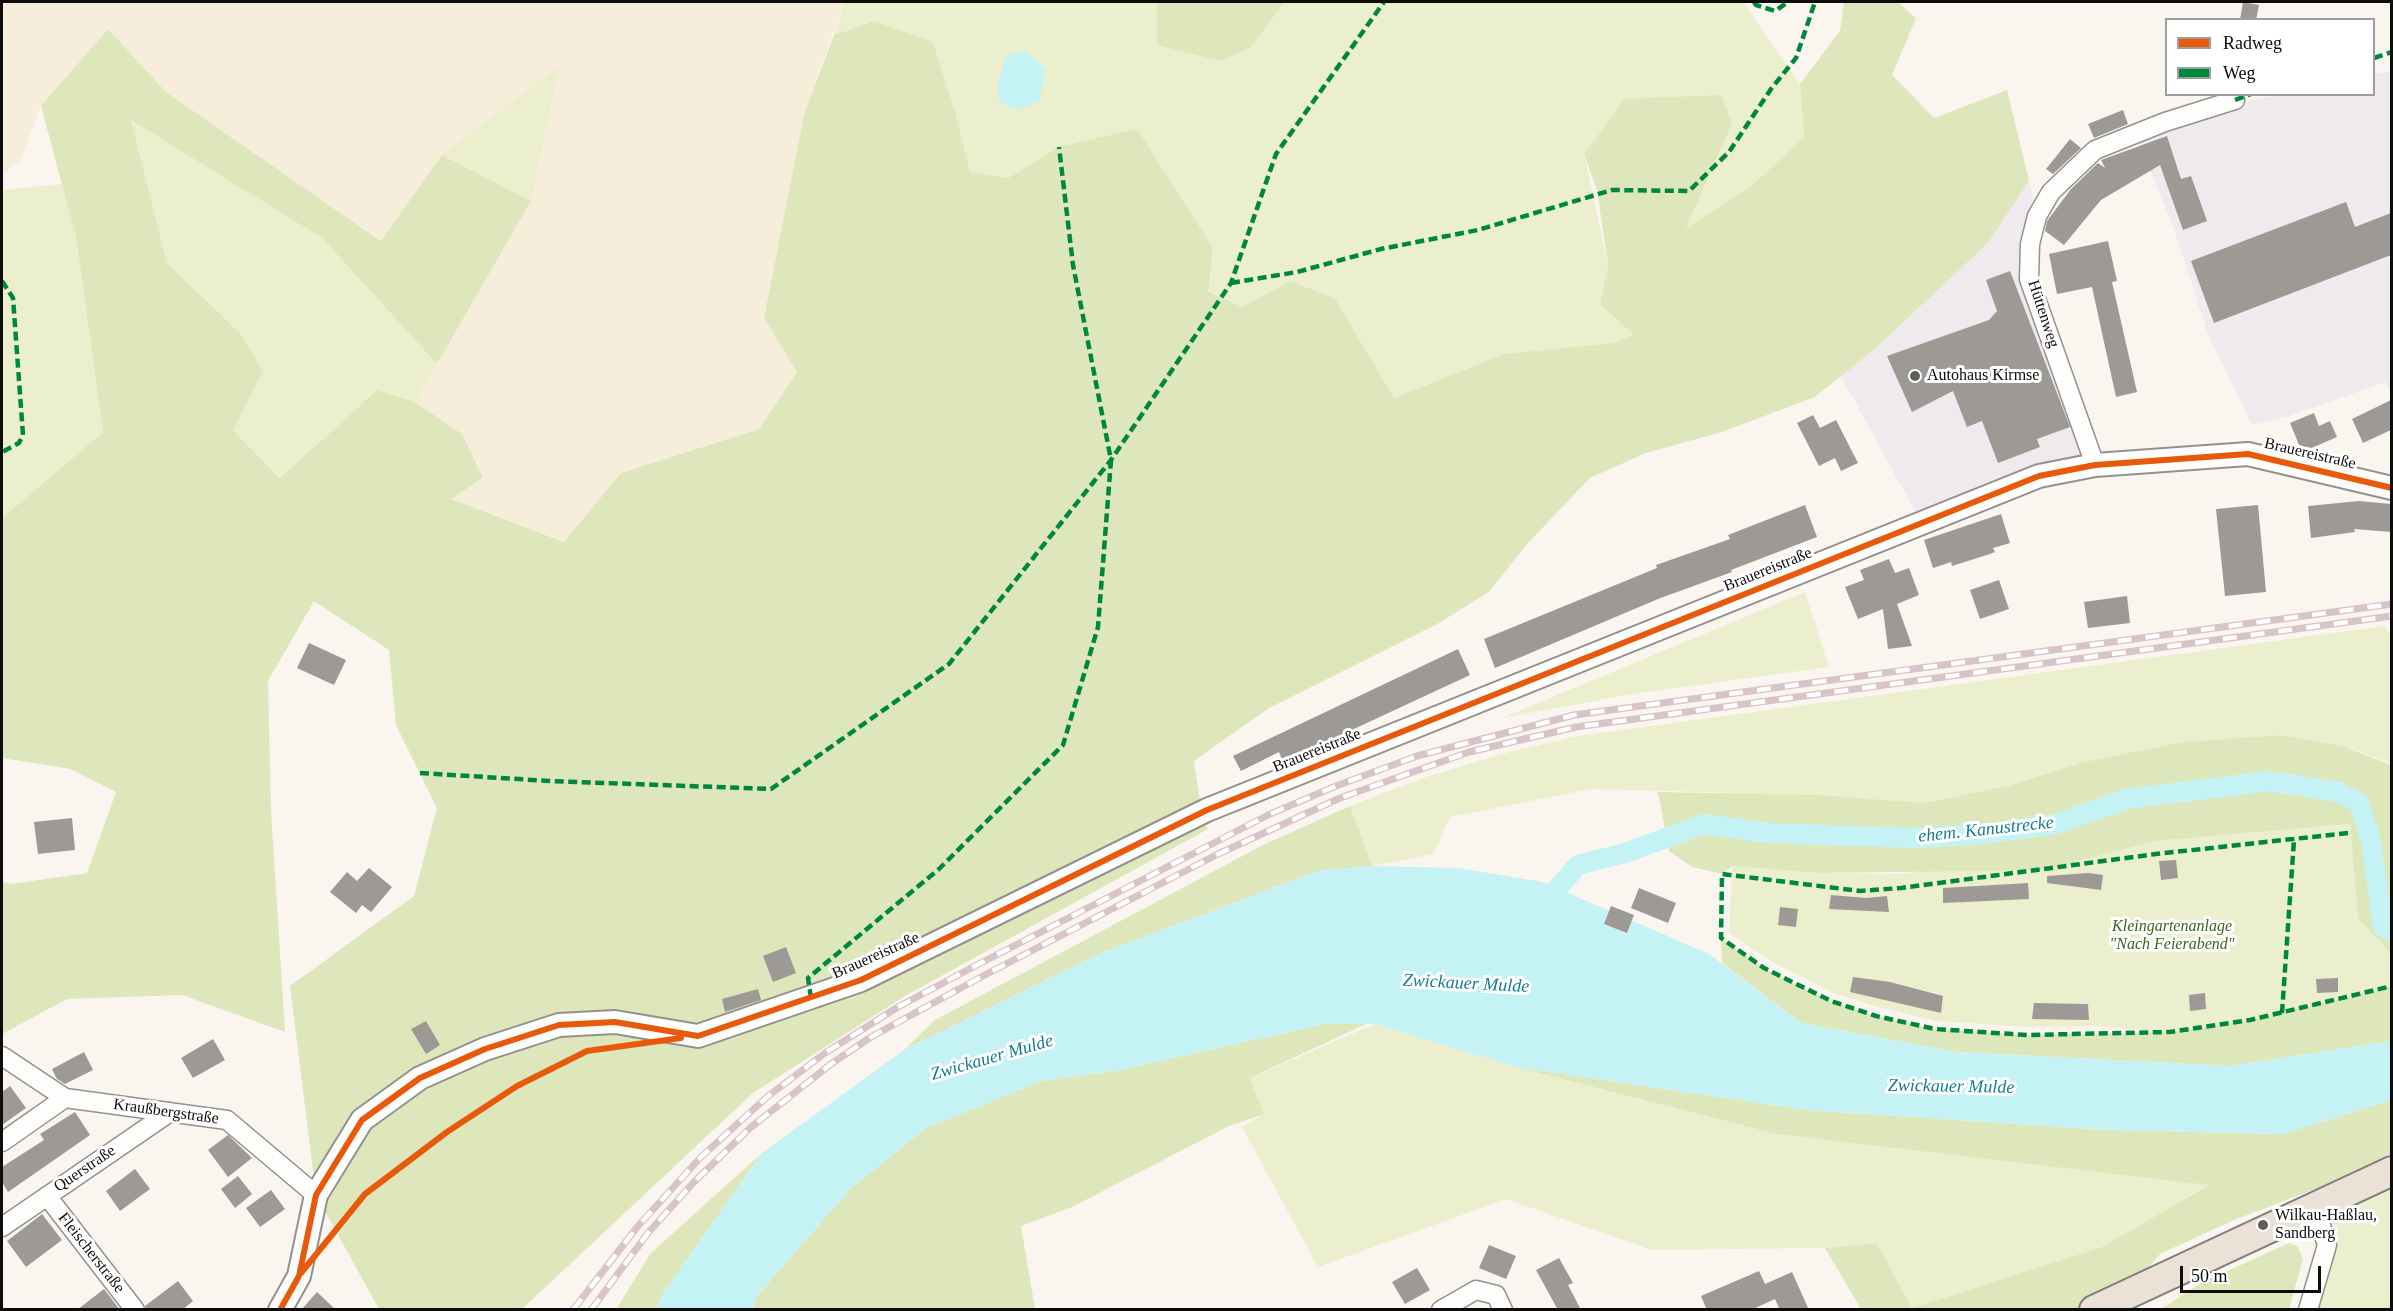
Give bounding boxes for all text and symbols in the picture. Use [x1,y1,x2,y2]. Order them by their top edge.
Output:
legend [2165,18,2375,96]
text: Radweg [2223,33,2282,53]
text: Weg [2223,63,2256,83]
street label: Hüttenweg [2023,278,2063,350]
place label: Autohaus Kirmse [1927,366,2039,386]
marker: Autohaus Kirmse [1908,369,1922,383]
street label: Brauereistraße [2262,434,2358,474]
street label: Brauereistraße [1721,544,1815,596]
street label: Brauereistraße [1270,725,1364,777]
water label: ehem. Kanustrecke [1917,812,2055,848]
park label: Kleingartenanlage "Nach Feierabend" [2110,917,2234,955]
street label: Brauereistraße [829,928,923,984]
water label: Zwickauer Mulde [1402,970,1530,998]
water label: Zwickauer Mulde [928,1030,1056,1086]
water label: Zwickauer Mulde [1888,1075,2014,1099]
street label: Kraußbergstraße [112,1095,220,1129]
street label: Querstraße [51,1141,119,1197]
place label: Wilkau-Haßlau, Sandberg [2275,1206,2377,1244]
street label: Fleischerstraße [54,1209,128,1297]
marker: Wilkau-Haßlau, Sandberg [2256,1218,2270,1232]
scale bar [2183,1254,2324,1292]
text: 50 m [2191,1266,2228,1286]

